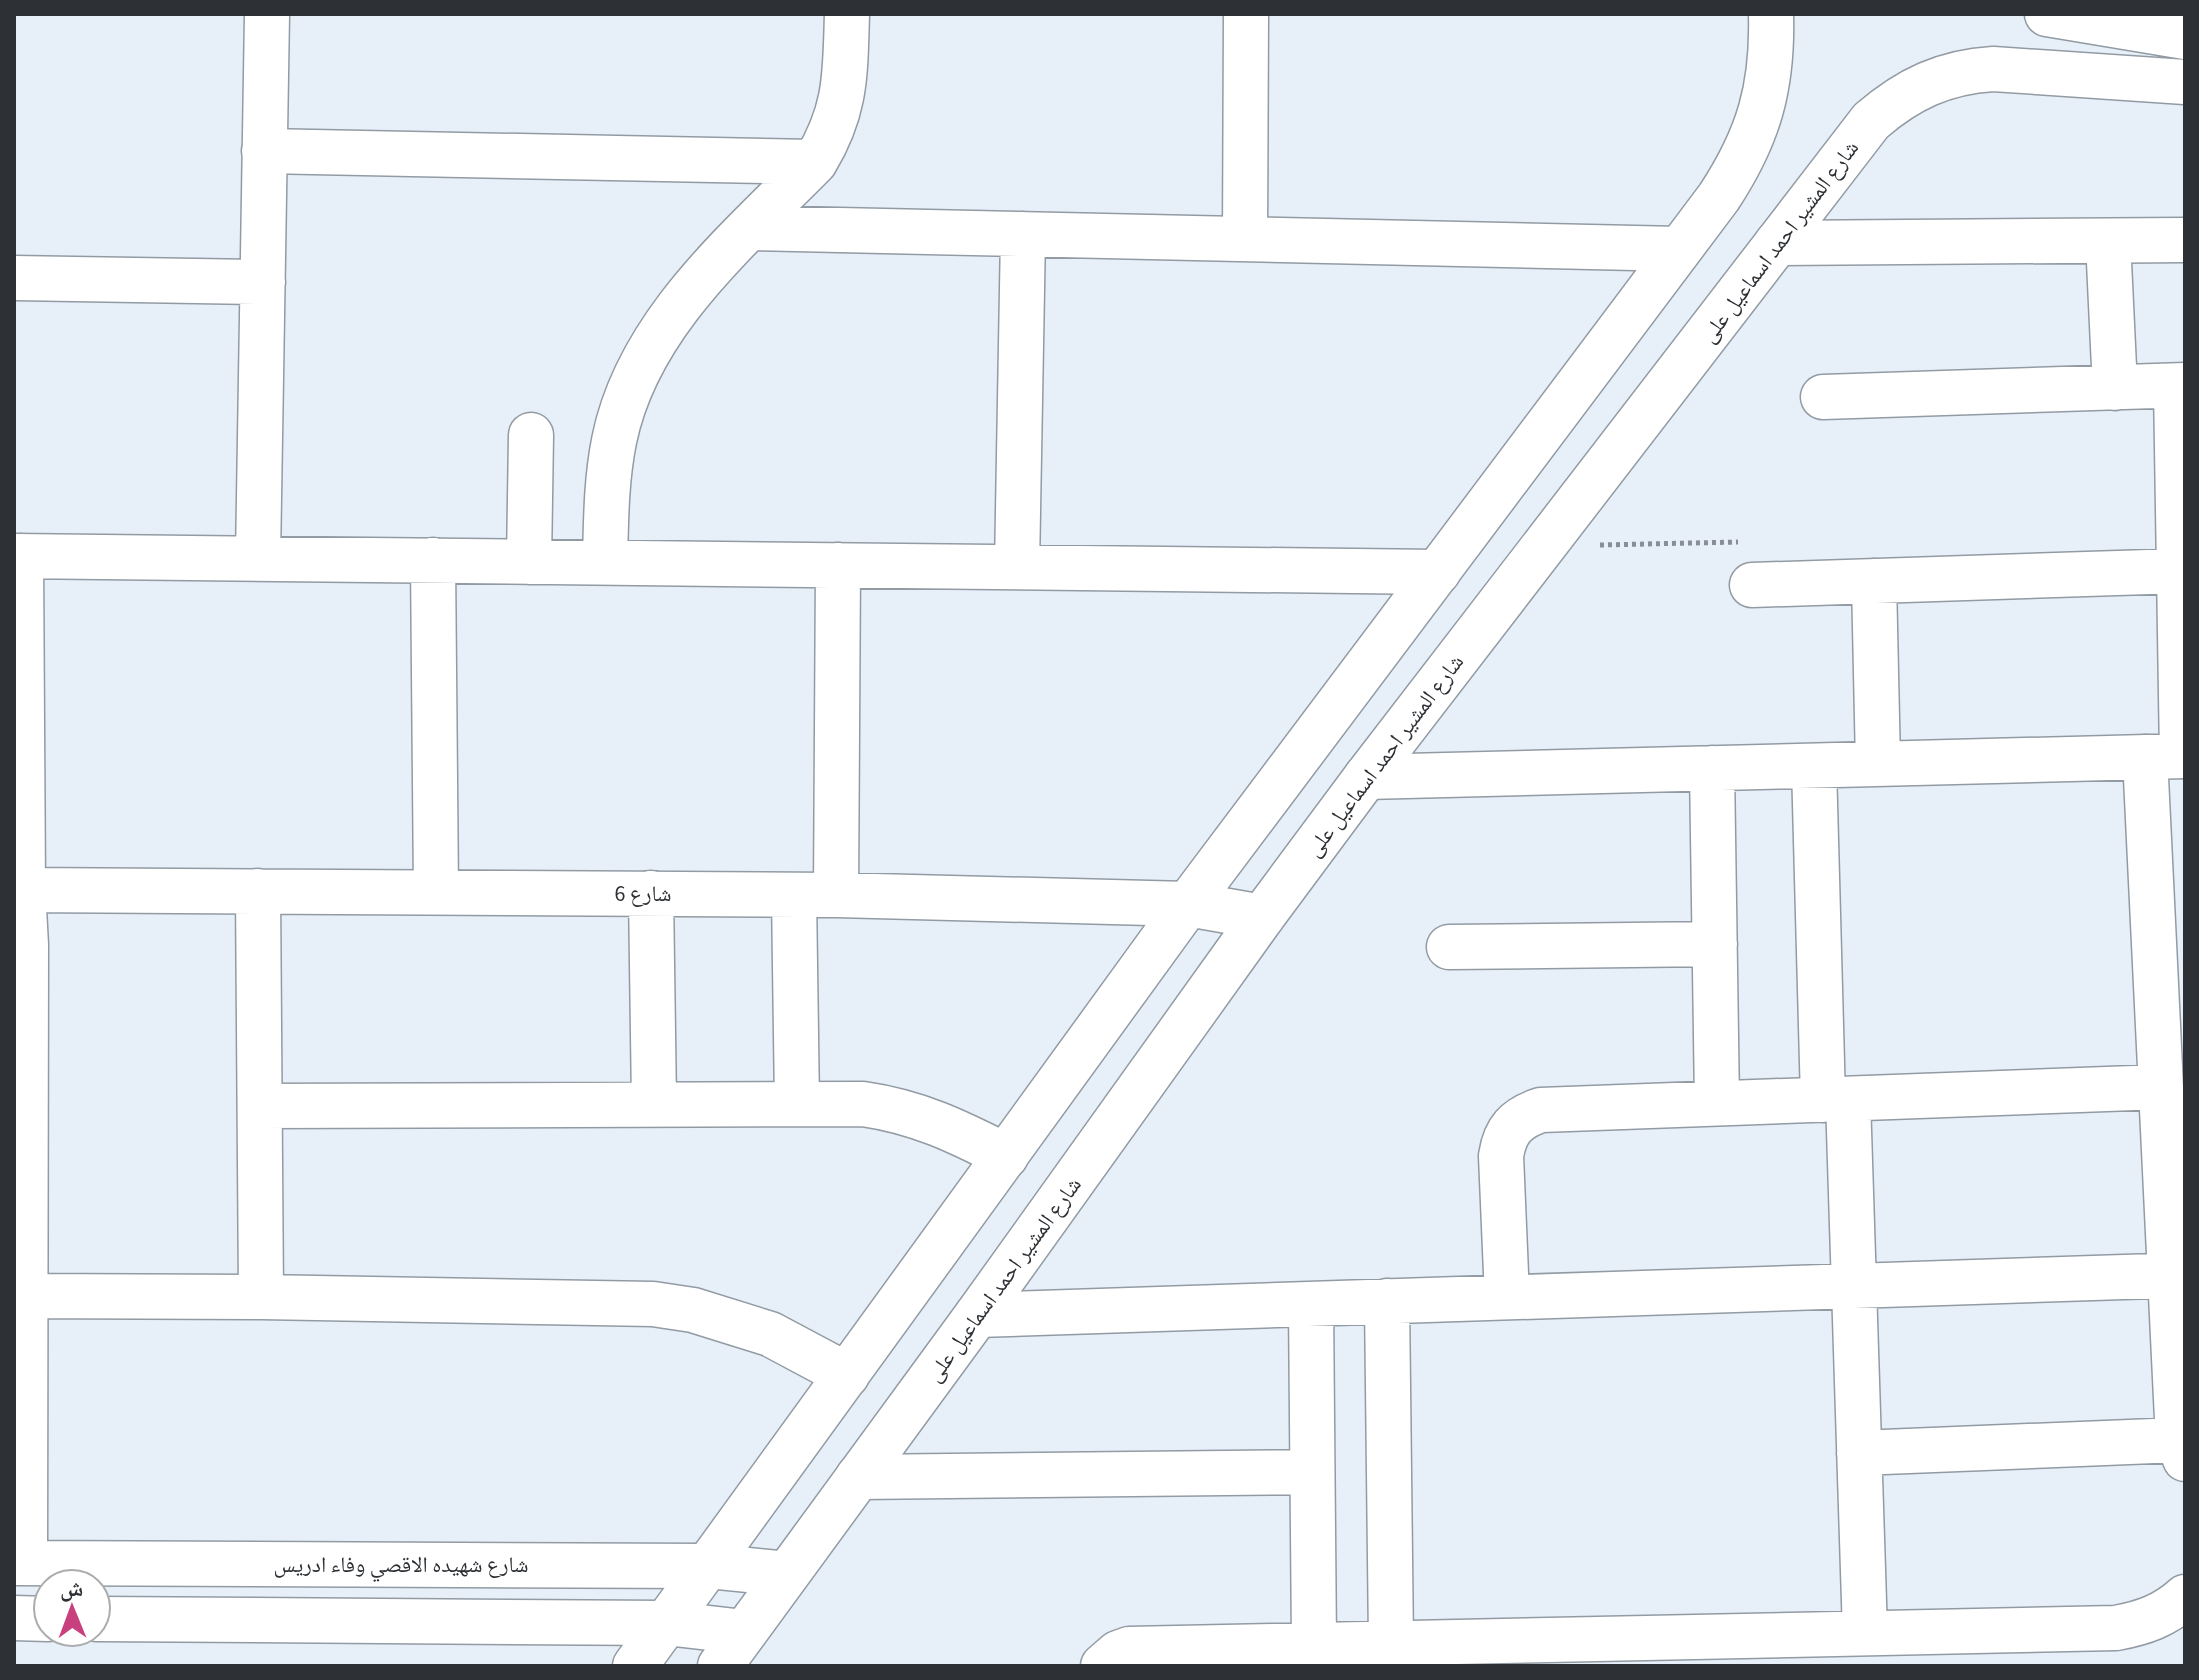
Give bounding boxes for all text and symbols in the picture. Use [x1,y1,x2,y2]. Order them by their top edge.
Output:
street label: شارع المشير احمد اسماعيل على [1693,134,1867,350]
street label: شارع المشير احمد اسماعيل على [1298,648,1472,864]
street label: شارع 6 [614,878,672,910]
street label: شارع المشير احمد اسماعيل على [918,1170,1089,1389]
street label: شارع شهيده الاقصي وفاء ادريس [273,1549,529,1582]
north arrow [32,1568,112,1648]
text: ش [60,1573,84,1605]

